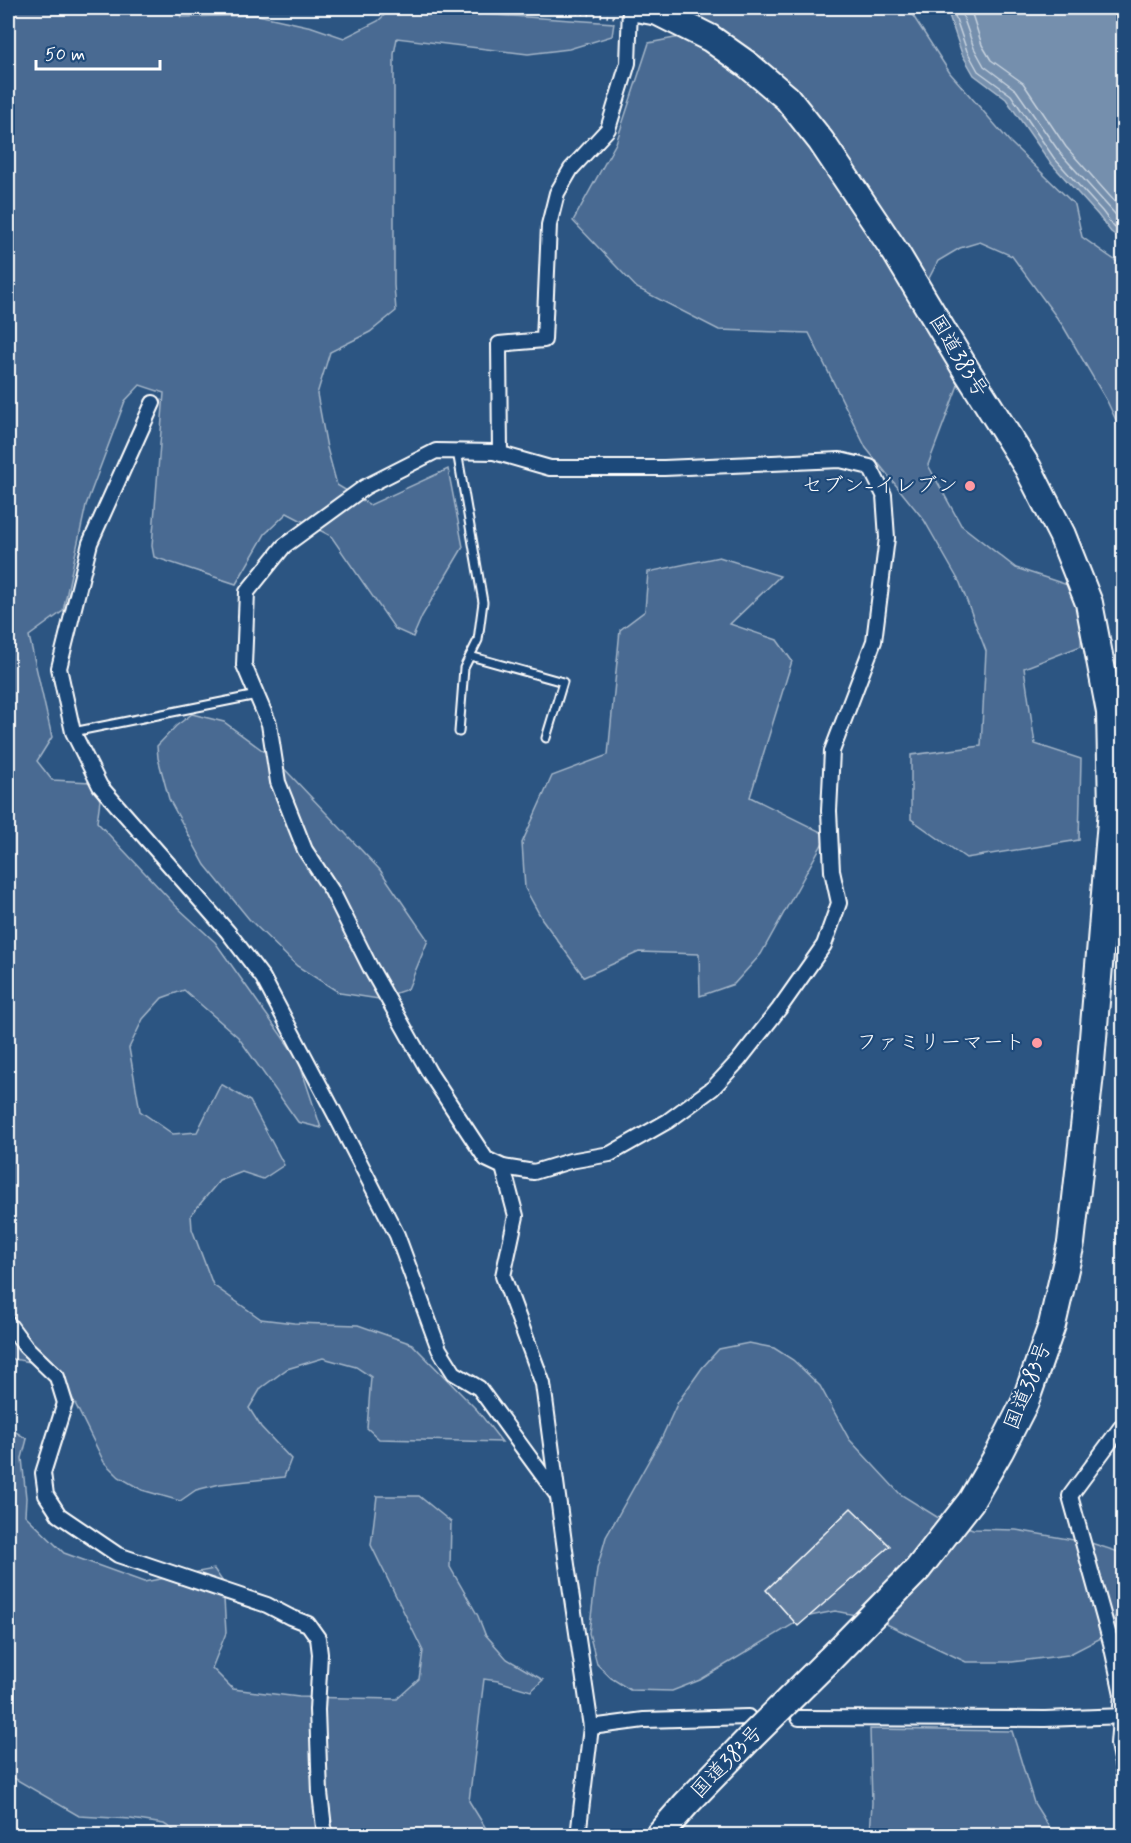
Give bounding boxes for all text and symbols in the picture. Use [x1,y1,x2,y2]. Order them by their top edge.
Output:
scale bar [36,33,160,71]
text: 50 m [45,43,85,67]
street label: 国道383号 [922,309,994,403]
place label: セブン-イレブン [802,472,958,500]
marker: セブン-イレブン [963,479,977,493]
place label: ファミリーマート [857,1029,1025,1057]
marker: ファミリーマート [1030,1036,1044,1050]
street label: 国道383号 [998,1338,1058,1434]
street label: 国道383号 [685,1719,769,1805]

